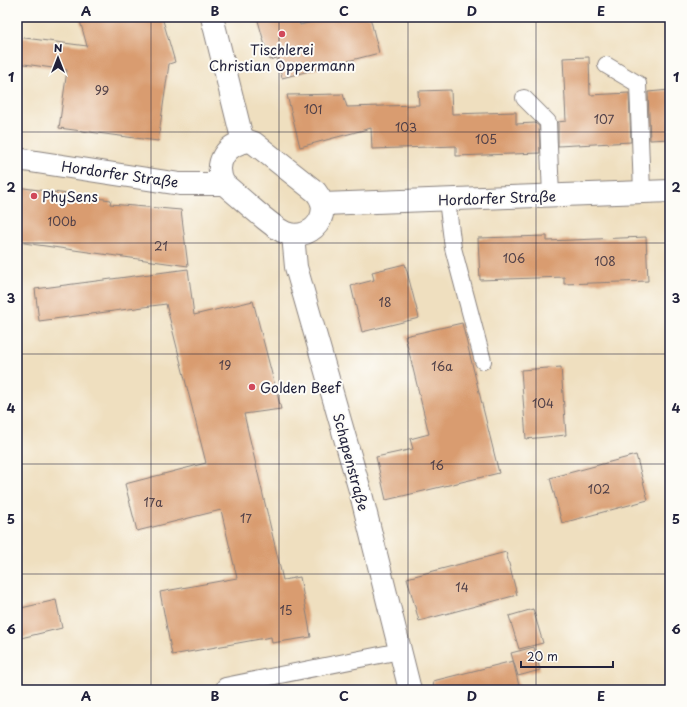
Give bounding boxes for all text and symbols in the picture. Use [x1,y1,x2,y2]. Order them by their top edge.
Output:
text: A [81,1,91,20]
text: B [211,1,220,20]
text: C [339,1,349,20]
text: D [467,1,477,20]
text: E [597,1,605,20]
marker: Tischlerei Christian Oppermann [277,29,287,39]
north arrow [38,38,78,78]
text: N [54,39,63,56]
place label: Tischlerei Christian Oppermann [209,39,355,76]
text: 1 [8,67,14,86]
text: 1 [673,67,679,86]
house number: 99 [95,81,109,99]
house number: 101 [304,100,322,118]
house number: 107 [594,110,615,128]
house number: 103 [395,118,417,136]
house number: 105 [475,130,497,148]
street label: Hordorfer Straße [60,155,180,193]
text: 2 [6,177,16,196]
text: 2 [671,177,681,196]
street label: Hordorfer Straße [438,185,556,211]
place label: PhySens [42,186,98,207]
marker: PhySens [29,191,39,201]
house number: 100b [48,212,76,230]
house number: 21 [154,237,168,255]
house number: 106 [503,249,525,267]
house number: 108 [594,252,616,270]
text: 3 [7,288,16,307]
text: 3 [672,288,681,307]
house number: 18 [379,293,391,311]
house number: 19 [219,356,231,374]
house number: 16a [431,357,453,375]
place label: Golden Beef [260,377,342,398]
marker: Golden Beef [247,382,257,392]
house number: 104 [532,394,554,412]
text: 4 [7,398,16,417]
text: 4 [672,398,681,417]
street label: Schapenstraße [328,411,374,513]
house number: 16 [430,456,444,474]
house number: 102 [588,480,610,498]
house number: 17a [143,493,163,511]
text: 5 [7,509,15,528]
house number: 17 [240,509,252,527]
text: 5 [672,509,680,528]
house number: 14 [455,578,469,596]
house number: 15 [279,601,293,619]
text: 6 [6,619,16,638]
text: 6 [671,619,681,638]
scale bar [521,643,613,669]
text: 20 m [527,647,558,665]
text: A [81,686,91,705]
text: B [211,686,220,705]
text: C [339,686,349,705]
text: D [467,686,477,705]
text: E [597,686,605,705]

